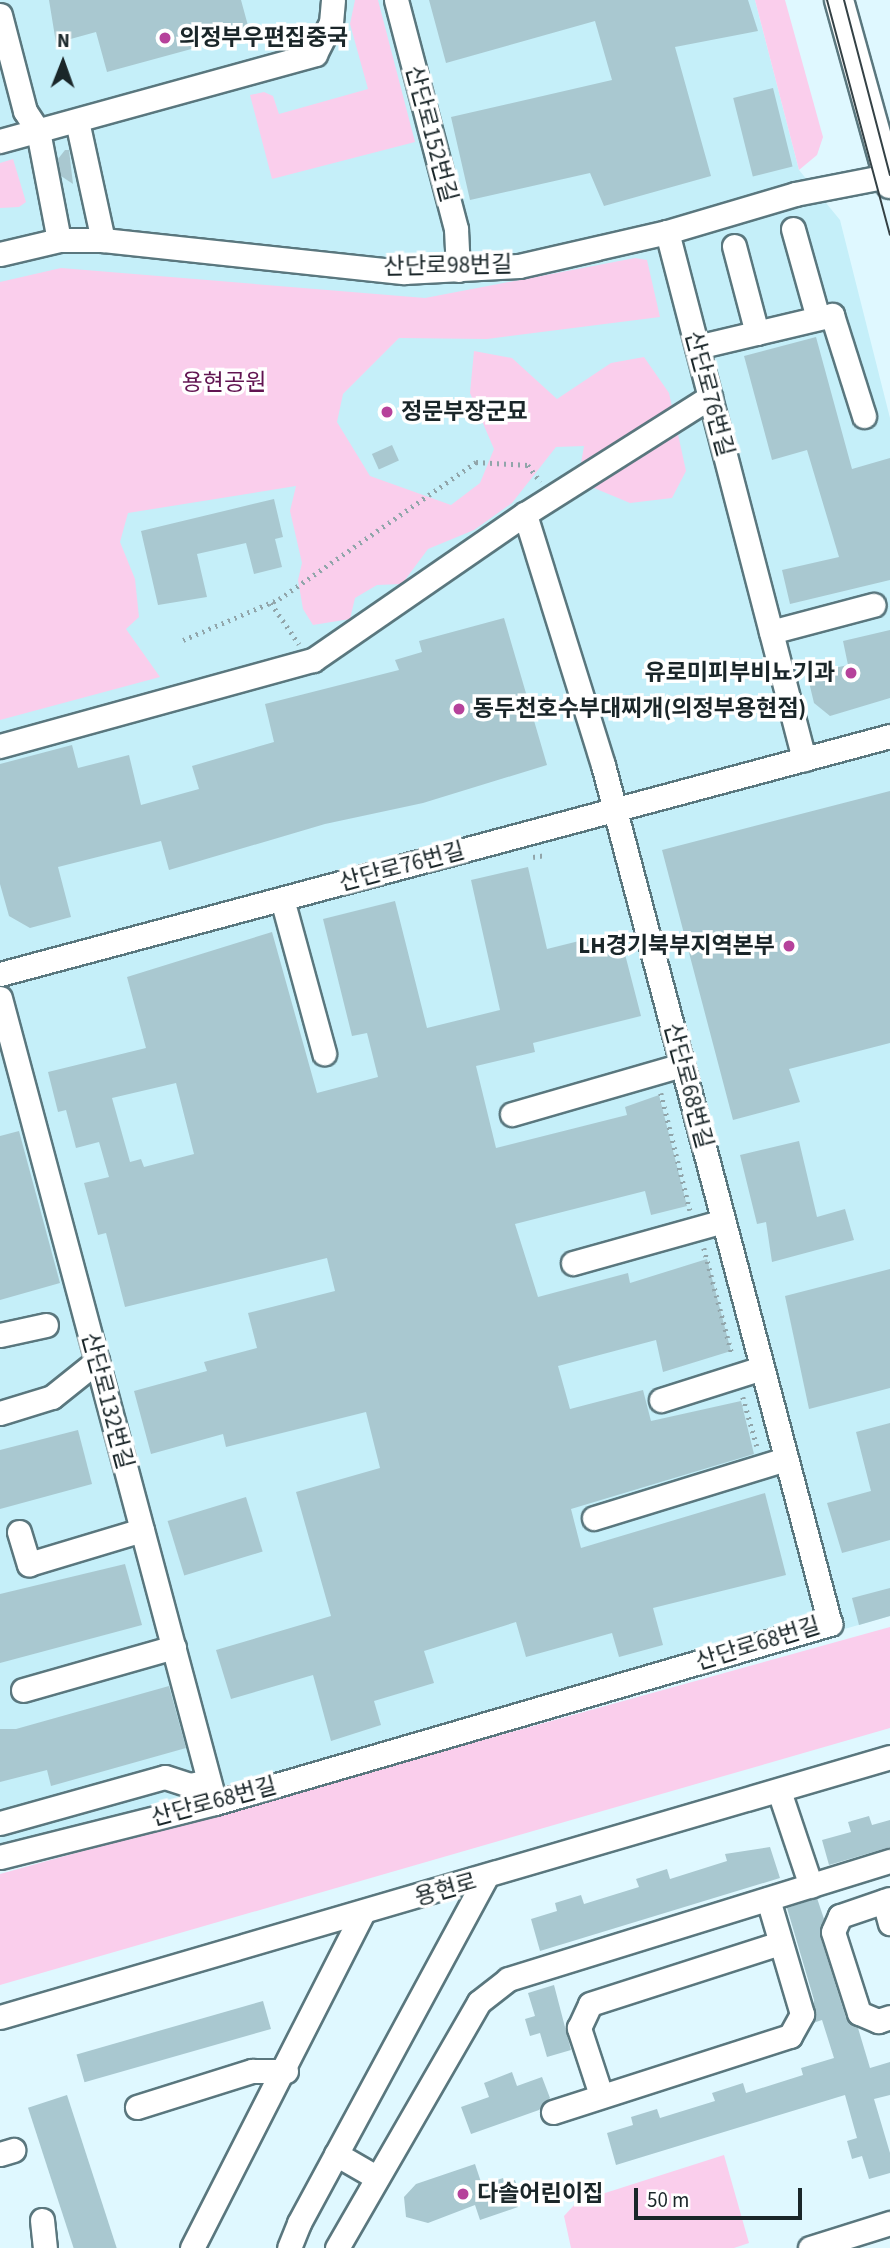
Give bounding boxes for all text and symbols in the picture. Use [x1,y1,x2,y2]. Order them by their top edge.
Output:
place label: 의정부우편집중국 [179,24,348,52]
north arrow [28,28,98,98]
text: N [57,28,70,55]
marker: 의정부우편집중국 [157,30,173,46]
street label: 산단로152번길 [400,63,462,205]
street label: 산단로98번길 [383,251,513,281]
street label: 산단로76번길 [679,328,739,460]
park label: 용현공원 [182,369,266,397]
place label: 정문부장군묘 [401,398,528,426]
marker: 정문부장군묘 [379,404,395,420]
place label: 유로미피부비뇨기과 [645,659,835,687]
marker: 유로미피부비뇨기과 [841,663,861,683]
place label: 동두천호수부대찌개(의정부용현점) [473,695,806,723]
marker: 동두천호수부대찌개(의정부용현점) [451,701,467,717]
street label: 산단로76번길 [336,837,468,897]
place label: LH경기북부지역본부 [578,932,775,960]
marker: LH경기북부지역본부 [781,938,797,954]
street label: 산단로68번길 [658,1020,718,1152]
street label: 산단로132번길 [76,1330,138,1472]
street label: 산단로68번길 [692,1612,824,1676]
street label: 산단로68번길 [148,1772,280,1832]
street label: 용현로 [412,1868,480,1912]
scale bar [638,2174,806,2218]
place label: 다솔어린이집 [477,2180,604,2208]
text: 50 m [647,2185,689,2215]
marker: 다솔어린이집 [455,2186,471,2202]

